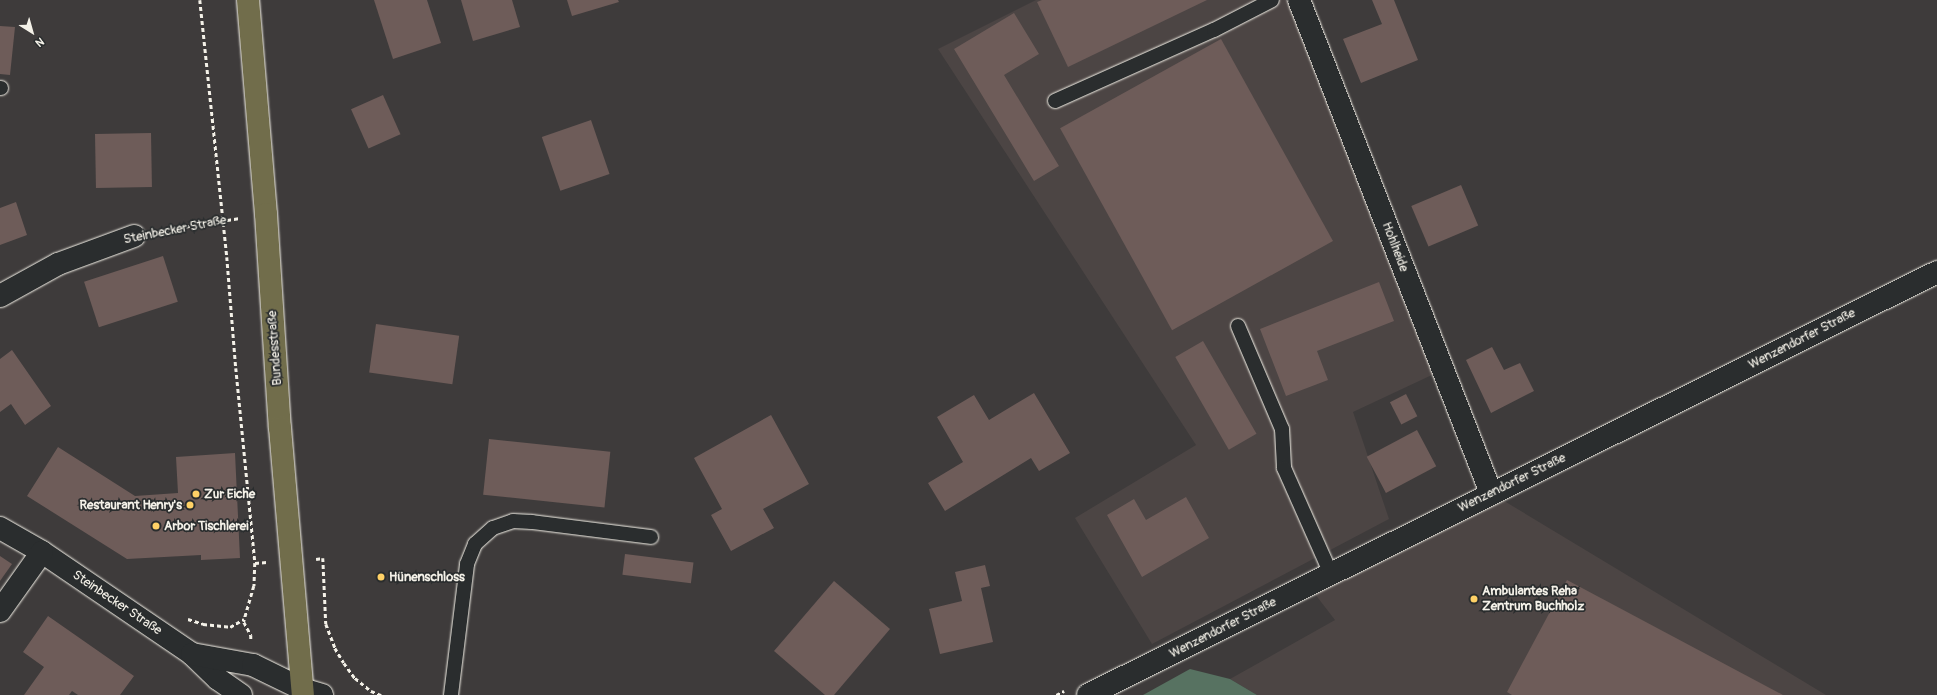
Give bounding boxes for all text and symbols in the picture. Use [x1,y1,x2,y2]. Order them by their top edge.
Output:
north arrow [12,12,52,52]
text: N [33,35,46,49]
street label: Steinbecker Straße [122,212,228,248]
street label: Hohlheide [1378,220,1412,274]
street label: Wenzendorfer Straße [1746,305,1858,373]
street label: Bundesstraße [265,310,285,386]
street label: Wenzendorfer Straße [1456,450,1568,516]
place label: Zur Eiche [204,486,255,502]
marker: Zur Eiche [191,489,201,499]
place label: Restaurant Henry's [80,497,182,513]
marker: Restaurant Henry's [185,500,195,510]
place label: Arbor Tischlerei [164,518,249,534]
marker: Arbor Tischlerei [151,521,161,531]
street label: Steinbecker Straße [69,567,165,639]
place label: Hünenschloss [389,569,465,585]
marker: Hünenschloss [376,572,386,582]
place label: Ambulantes Reha Zentrum Buchholz [1482,584,1584,615]
street label: Wenzendorfer Straße [1167,594,1279,662]
marker: Ambulantes Reha Zentrum Buchholz [1469,594,1479,604]

